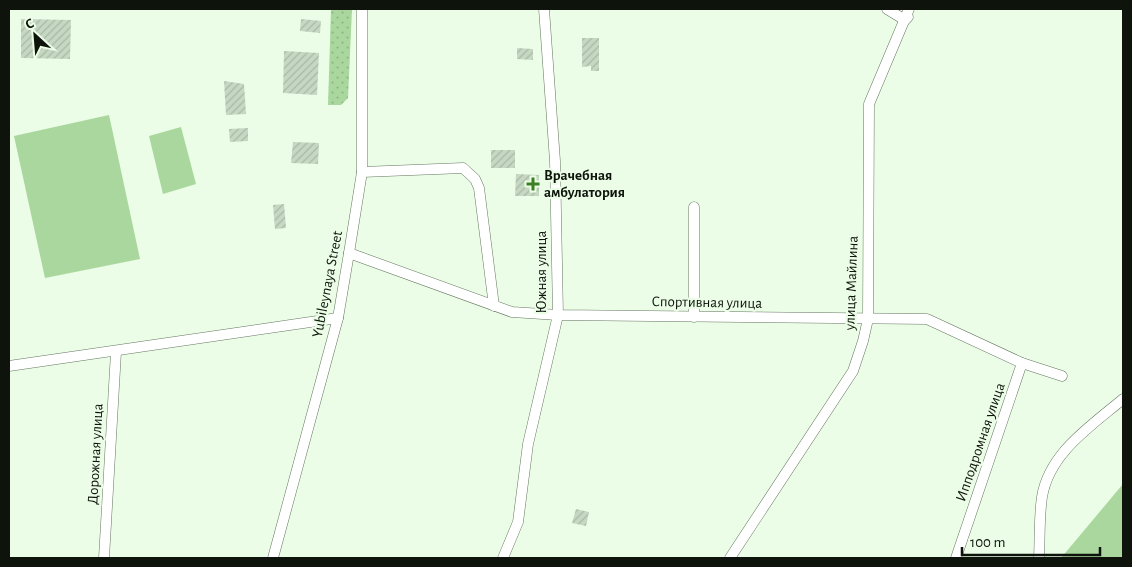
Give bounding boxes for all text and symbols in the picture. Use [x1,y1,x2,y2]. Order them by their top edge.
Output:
north arrow [10,10,60,60]
text: С [23,16,37,32]
place label: Врачебная амбулатория [544,168,625,200]
marker: Врачебная амбулатория [526,177,540,191]
street label: Yubileynaya Street [310,229,345,339]
street label: Южная улица [534,230,549,313]
street label: улица Майлина [842,235,861,332]
street label: Спортивная улица [652,294,763,311]
street label: Ипподромная улица [953,381,1008,503]
street label: Дорожная улица [85,403,106,505]
scale bar [962,524,1100,556]
text: 100 m [970,535,1005,550]

